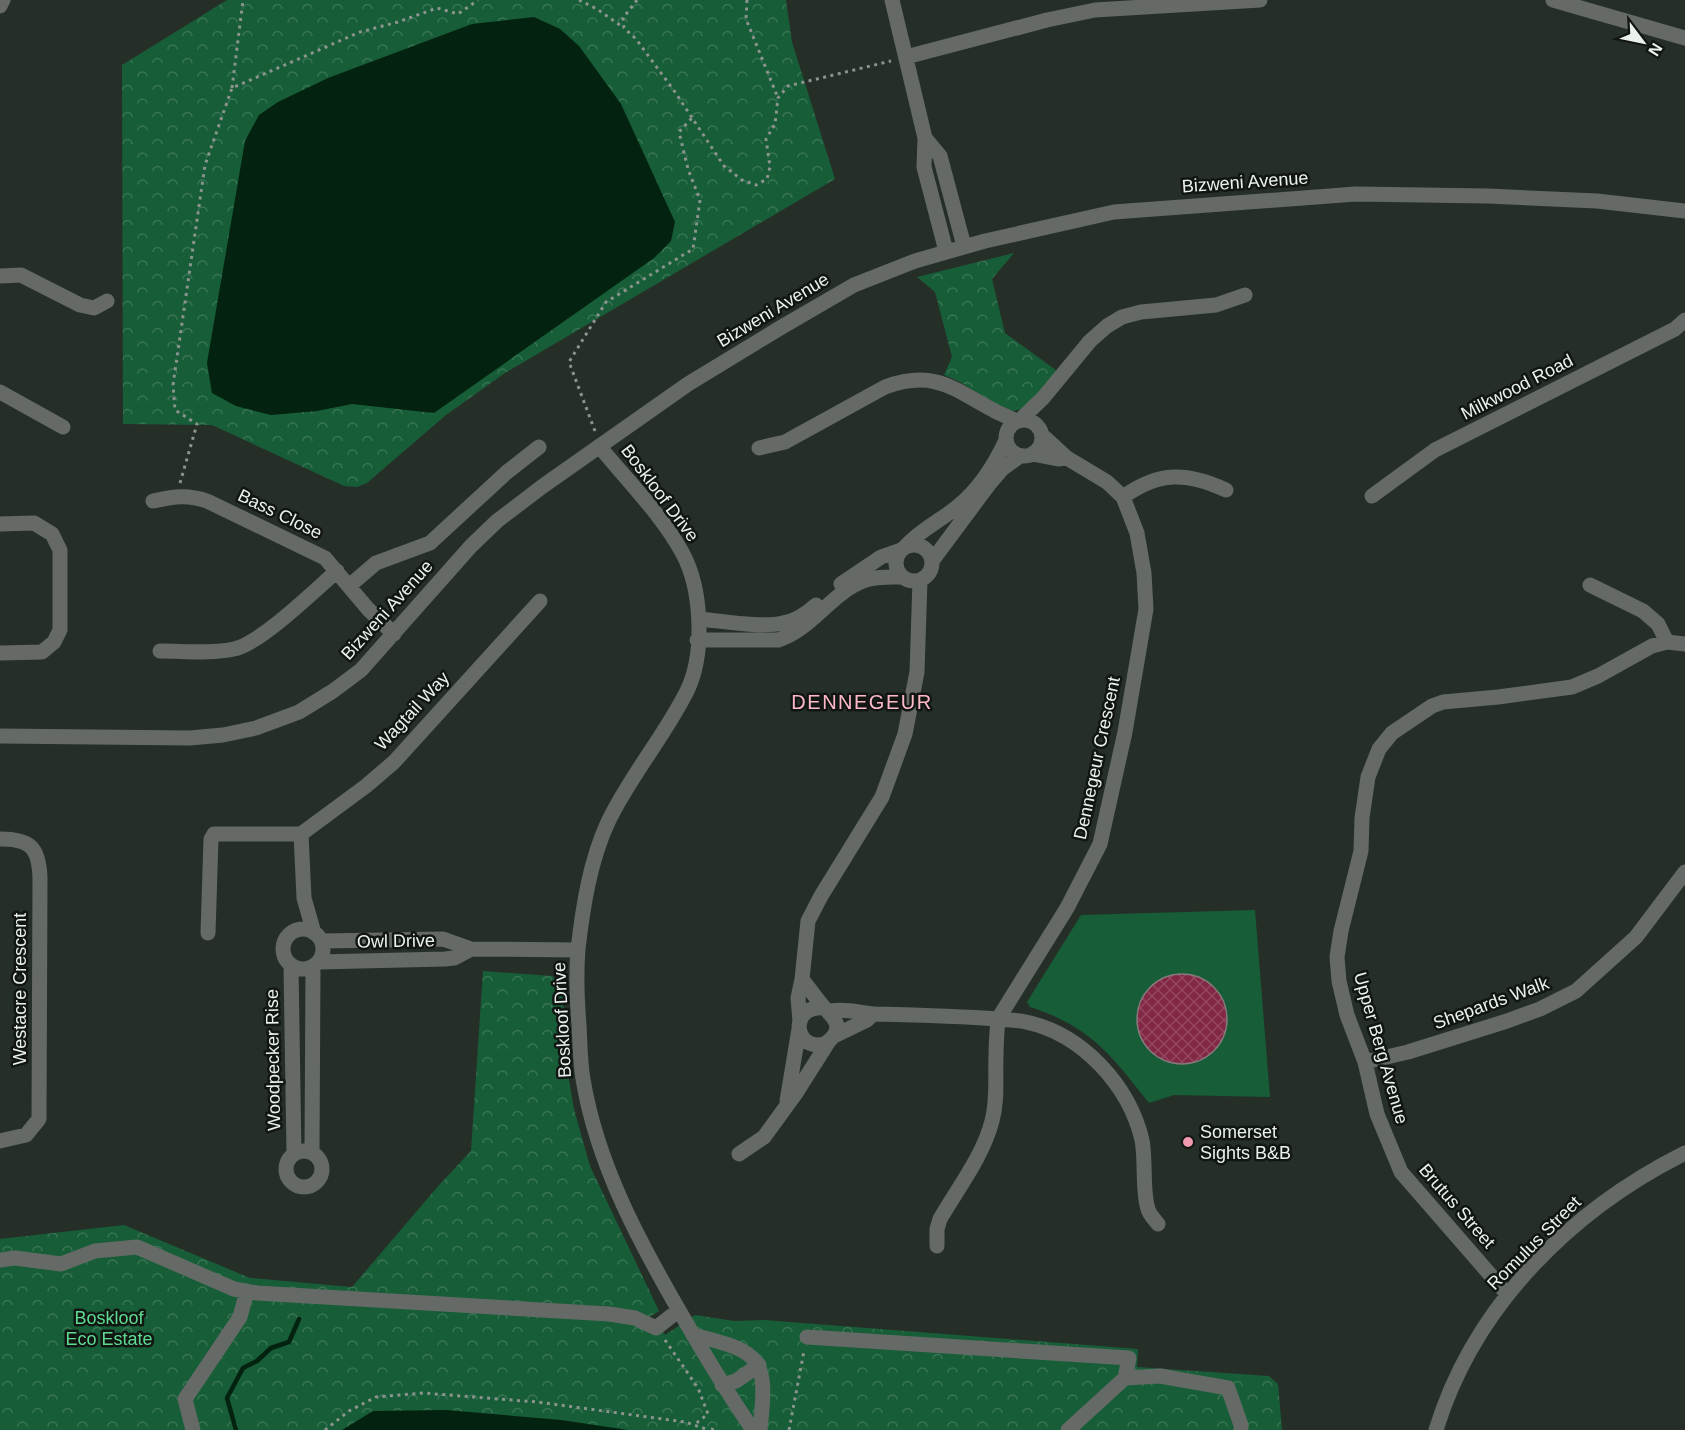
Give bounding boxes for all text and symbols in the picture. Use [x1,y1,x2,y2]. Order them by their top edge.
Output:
north arrow [1613,12,1673,72]
text: N [1645,40,1666,59]
street label: Bizweni Avenue [1181,168,1309,196]
street label: Bizweni Avenue [714,269,832,351]
street label: Milkwood Road [1458,350,1576,424]
street label: Boskloof Drive [617,441,703,545]
street label: Bass Close [235,485,325,543]
street label: Bizweni Avenue [337,556,437,664]
street label: Wagtail Way [371,668,453,754]
street label: Dennegeur Crescent [1070,675,1124,841]
district label: DENNEGEUR [791,691,933,713]
street label: Westacre Crescent [10,913,30,1065]
street label: Owl Drive [357,930,435,952]
street label: Boskloof Drive [549,962,575,1078]
street label: Upper Berg Avenue [1350,970,1412,1126]
street label: Shepards Walk [1431,973,1552,1033]
street label: Woodpecker Rise [262,989,284,1131]
place label: Somerset Sights B&B [1200,1122,1291,1163]
marker: Somerset Sights B&B [1181,1135,1195,1149]
street label: Brutus Street [1415,1160,1499,1252]
street label: Romulus Street [1483,1192,1585,1294]
park label: Boskloof Eco Estate [65,1308,153,1349]

